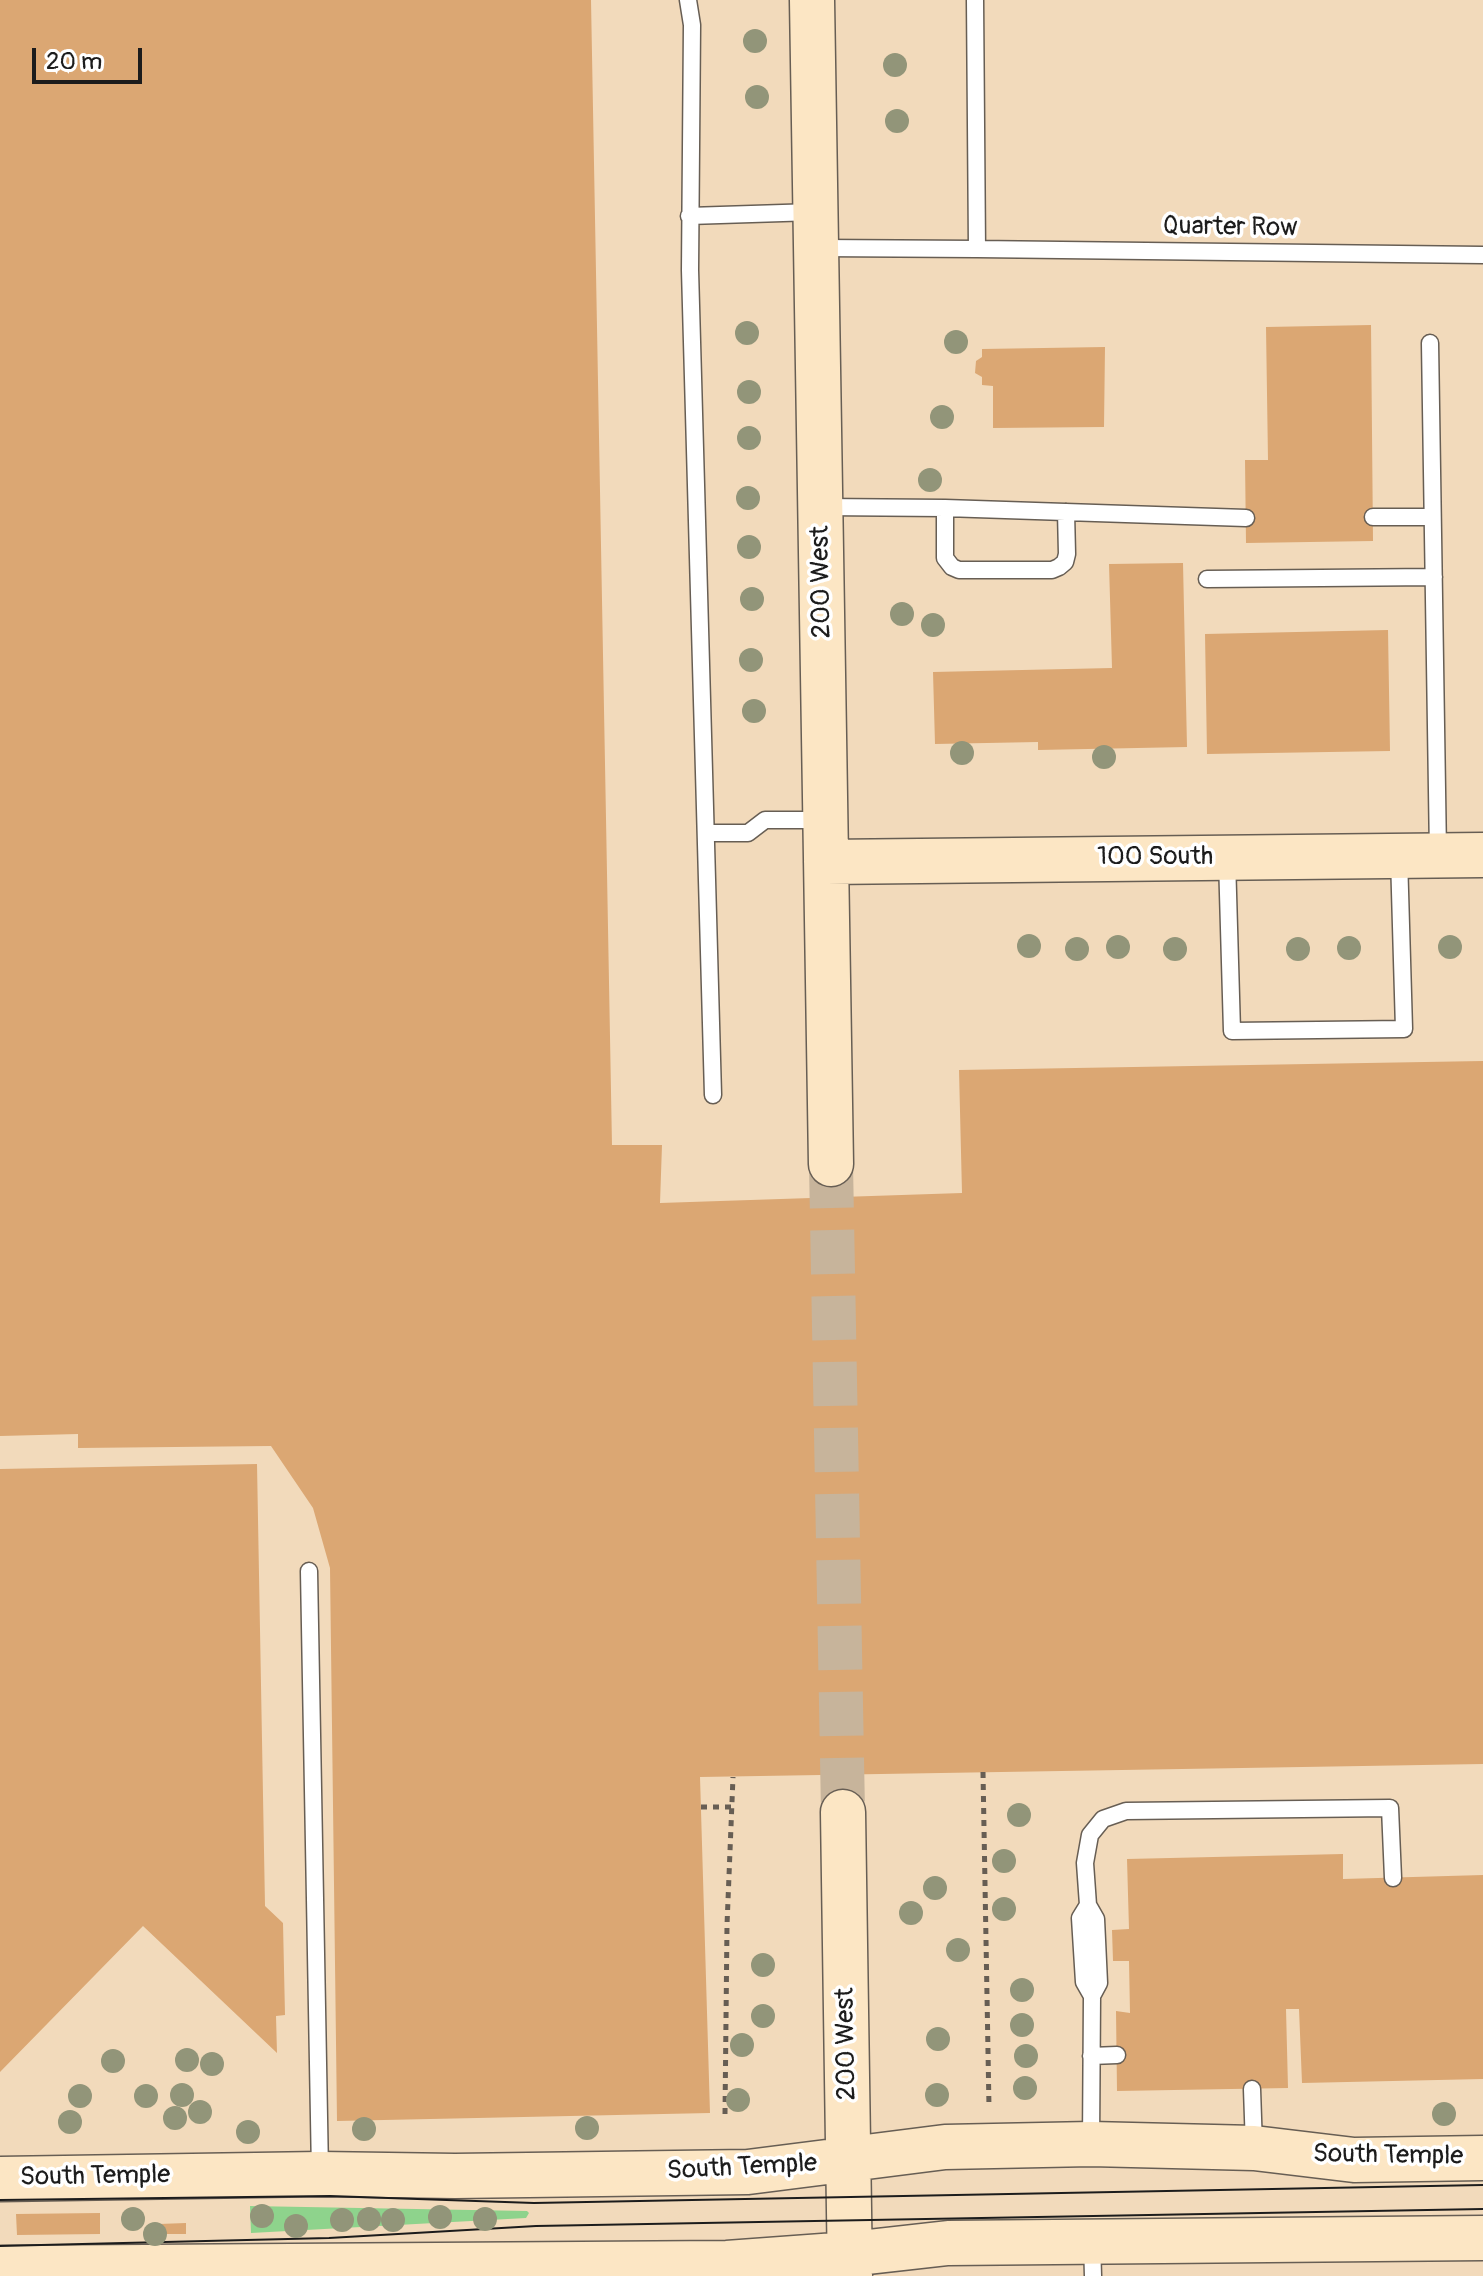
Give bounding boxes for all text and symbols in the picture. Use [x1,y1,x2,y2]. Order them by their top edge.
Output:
scale bar [36,32,146,82]
text: 20 m [46,47,102,76]
street label: Quarter Row [1162,211,1298,245]
street label: 200 West [805,525,839,639]
street label: 100 South [1097,841,1213,873]
street label: 200 West [830,1987,864,2101]
street label: South Temple [1313,2139,1463,2173]
street label: South Temple [666,2148,818,2188]
street label: South Temple [20,2160,170,2194]

